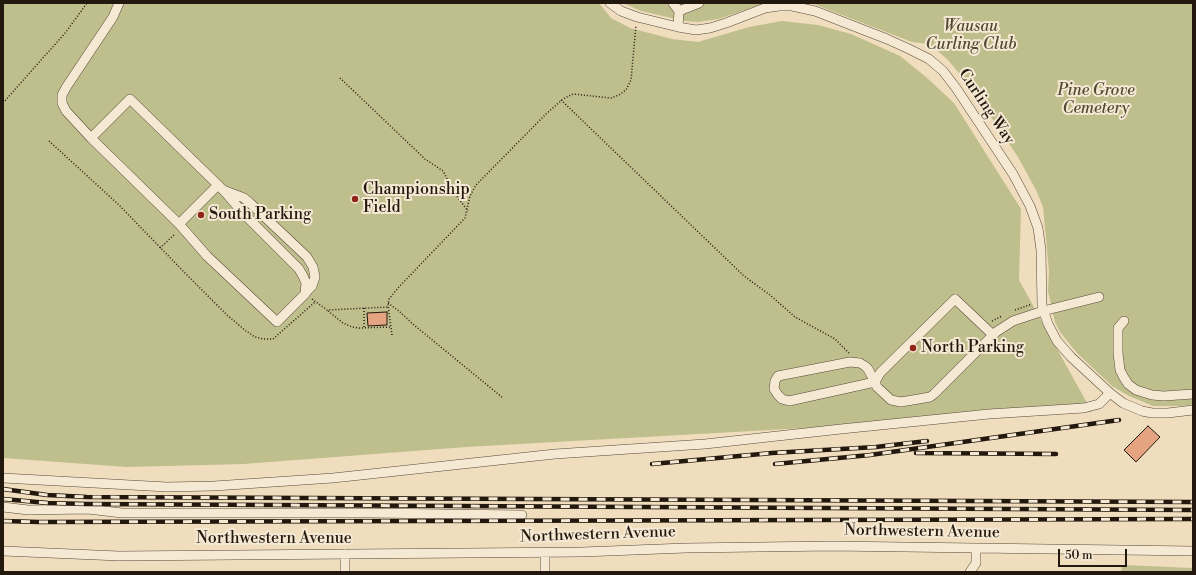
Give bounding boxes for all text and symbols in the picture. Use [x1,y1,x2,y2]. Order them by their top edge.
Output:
park label: Wausau Curling Club [925,17,1017,55]
street label: Curling Way [954,66,1018,148]
park label: Pine Grove Cemetery [1057,81,1135,119]
place label: Championship Field [363,180,470,218]
marker: Championship Field [350,194,360,204]
place label: South Parking [209,205,311,225]
marker: South Parking [196,210,206,220]
place label: North Parking [921,338,1024,358]
marker: North Parking [908,343,918,353]
street label: Northwestern Avenue [844,521,1000,543]
street label: Northwestern Avenue [520,523,676,547]
street label: Northwestern Avenue [196,529,352,549]
scale bar [1060,541,1129,567]
text: 50 m [1065,548,1093,563]

